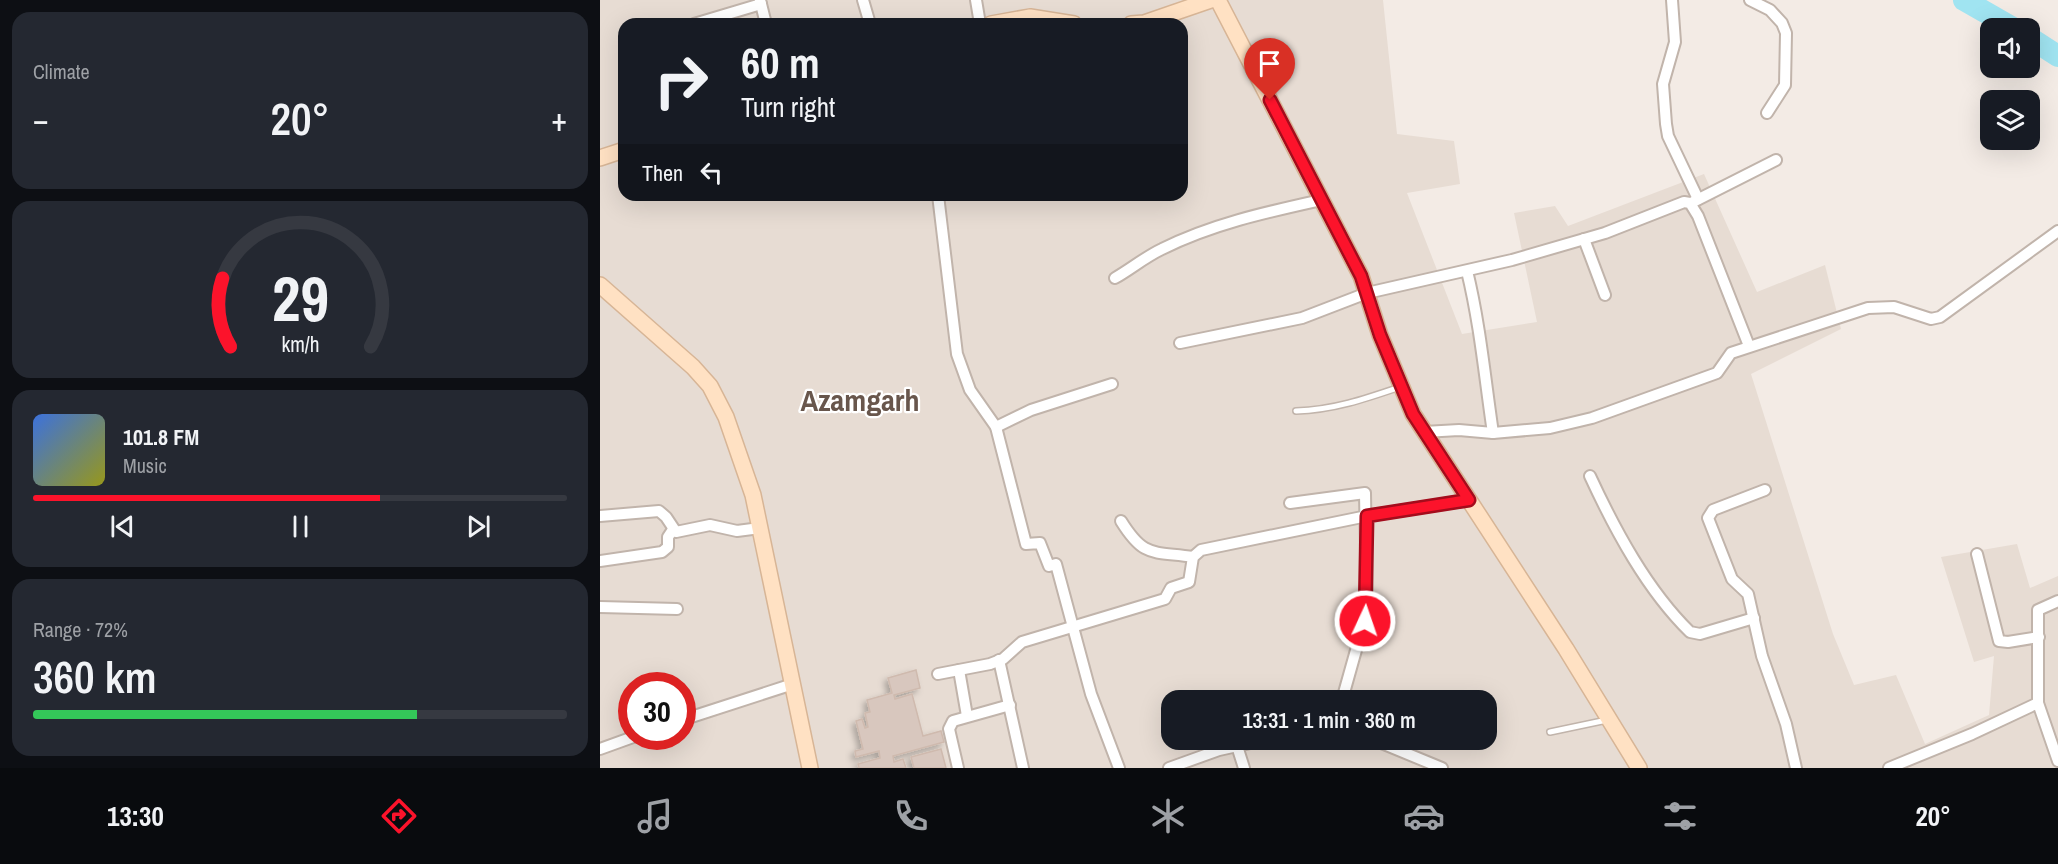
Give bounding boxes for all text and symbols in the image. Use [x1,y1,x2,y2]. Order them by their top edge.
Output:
map controls [1980,18,2040,150]
button: sound [1980,18,2040,78]
text: 60 m [741,35,820,91]
pin [1244,38,1295,100]
icon: right [642,42,720,120]
icon: arrive [1253,47,1286,80]
text: Climate [33,58,90,85]
text: 20° [270,88,330,149]
text: Turn right [741,89,835,125]
button: layers [1980,90,2040,150]
text: − [33,97,49,141]
text: + [551,97,567,141]
icon: left [695,156,728,189]
text: Then [642,158,683,188]
text: 29 [272,256,328,340]
text: km/h [281,330,319,359]
district label: Azamgarh [801,380,919,420]
text: 101.8 FM [123,422,199,452]
text: Music [123,452,167,479]
icon: previous [106,510,139,543]
icon: pause [284,510,317,543]
icon: next [462,510,495,543]
position arrow [1333,589,1397,653]
text: Range · 72% [33,616,128,643]
text: 360 km [33,646,157,707]
speed limit sign: 30 [618,672,696,750]
text: 13:31 · 1 min · 360 m [1242,705,1416,735]
icon: directions [378,795,420,837]
icon: music [634,795,676,837]
icon: phone [890,795,932,837]
icon: climate [1147,795,1189,837]
icon: car [1403,795,1445,837]
icon: filters [1659,795,1701,837]
text: 13:30 [107,798,164,834]
text: 20° [1915,798,1951,834]

